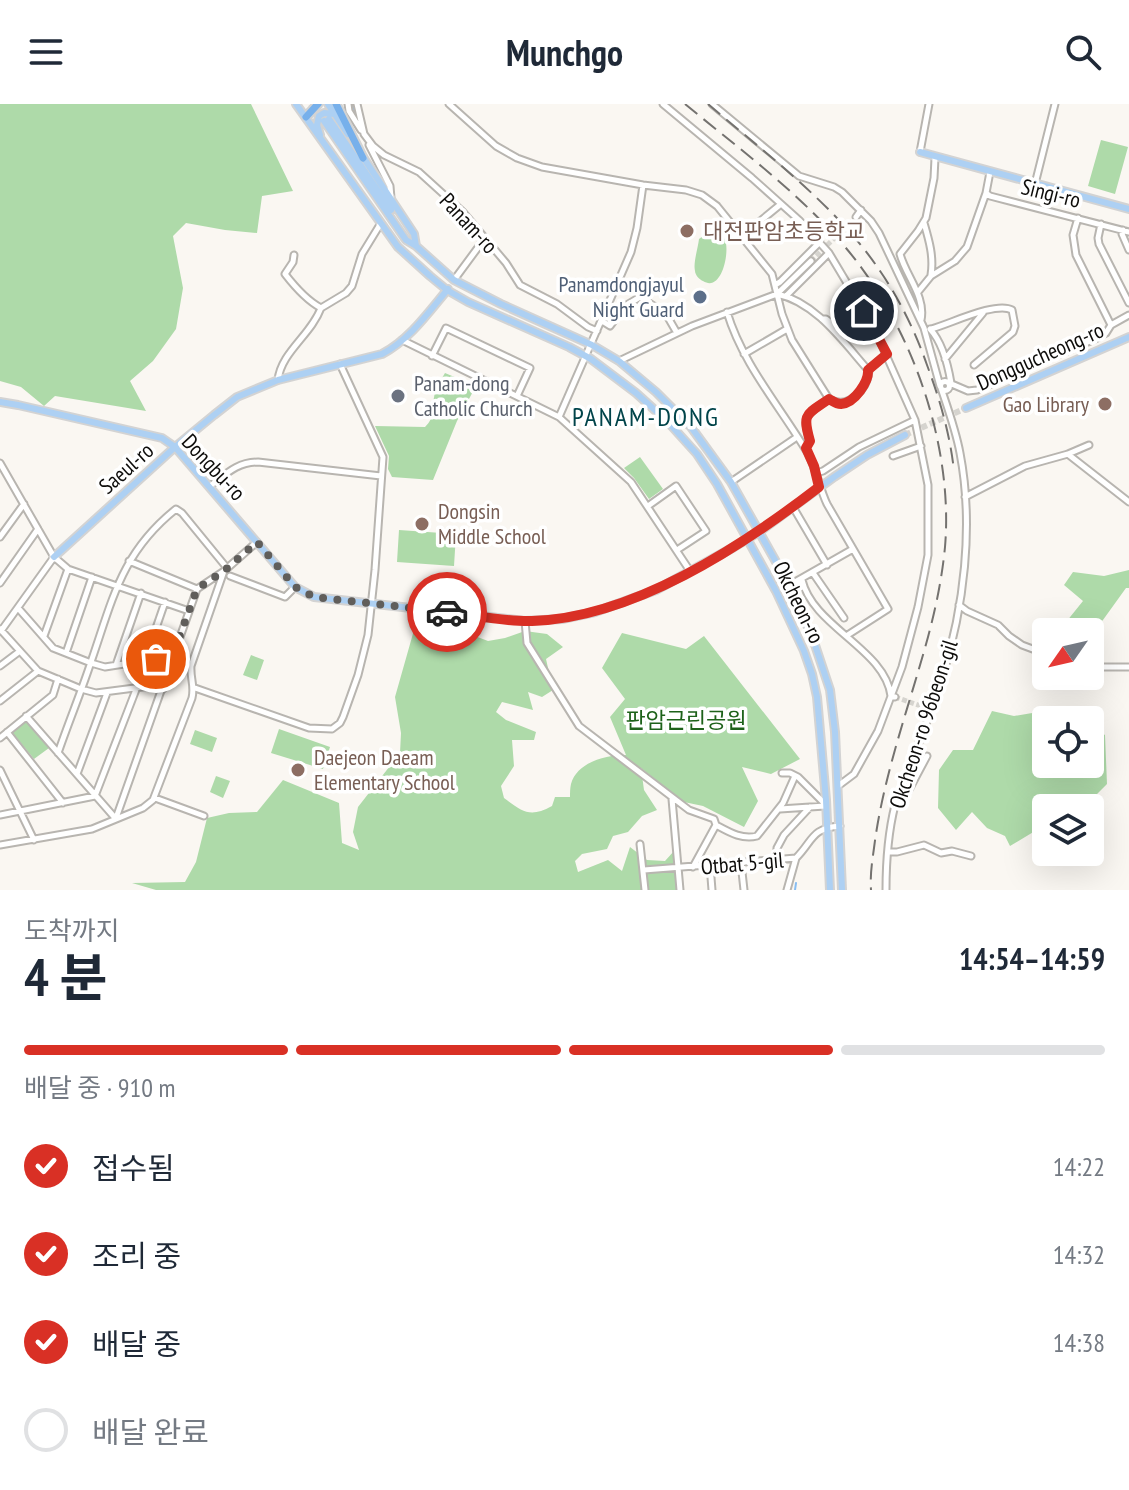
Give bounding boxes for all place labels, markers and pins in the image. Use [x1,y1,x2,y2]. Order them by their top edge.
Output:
place label: 대전판암초등학교 [703,217,865,245]
marker: 대전판암초등학교 [678,222,696,240]
place label: Panamdongjayul Night Guard [558,270,685,323]
pin [830,277,898,345]
marker: Panamdongjayul Night Guard [691,288,709,306]
place label: Panam-dong Catholic Church [414,369,533,422]
marker: Panam-dong Catholic Church [389,387,407,405]
place label: Gao Library [1003,390,1090,418]
marker: Gao Library [1096,395,1114,413]
place label: Dongsin Middle School [438,497,547,550]
marker: Dongsin Middle School [413,515,431,533]
pin [122,625,190,693]
place label: Daejeon Daeam Elementary School [314,743,456,796]
marker: Daejeon Daeam Elementary School [289,761,307,779]

